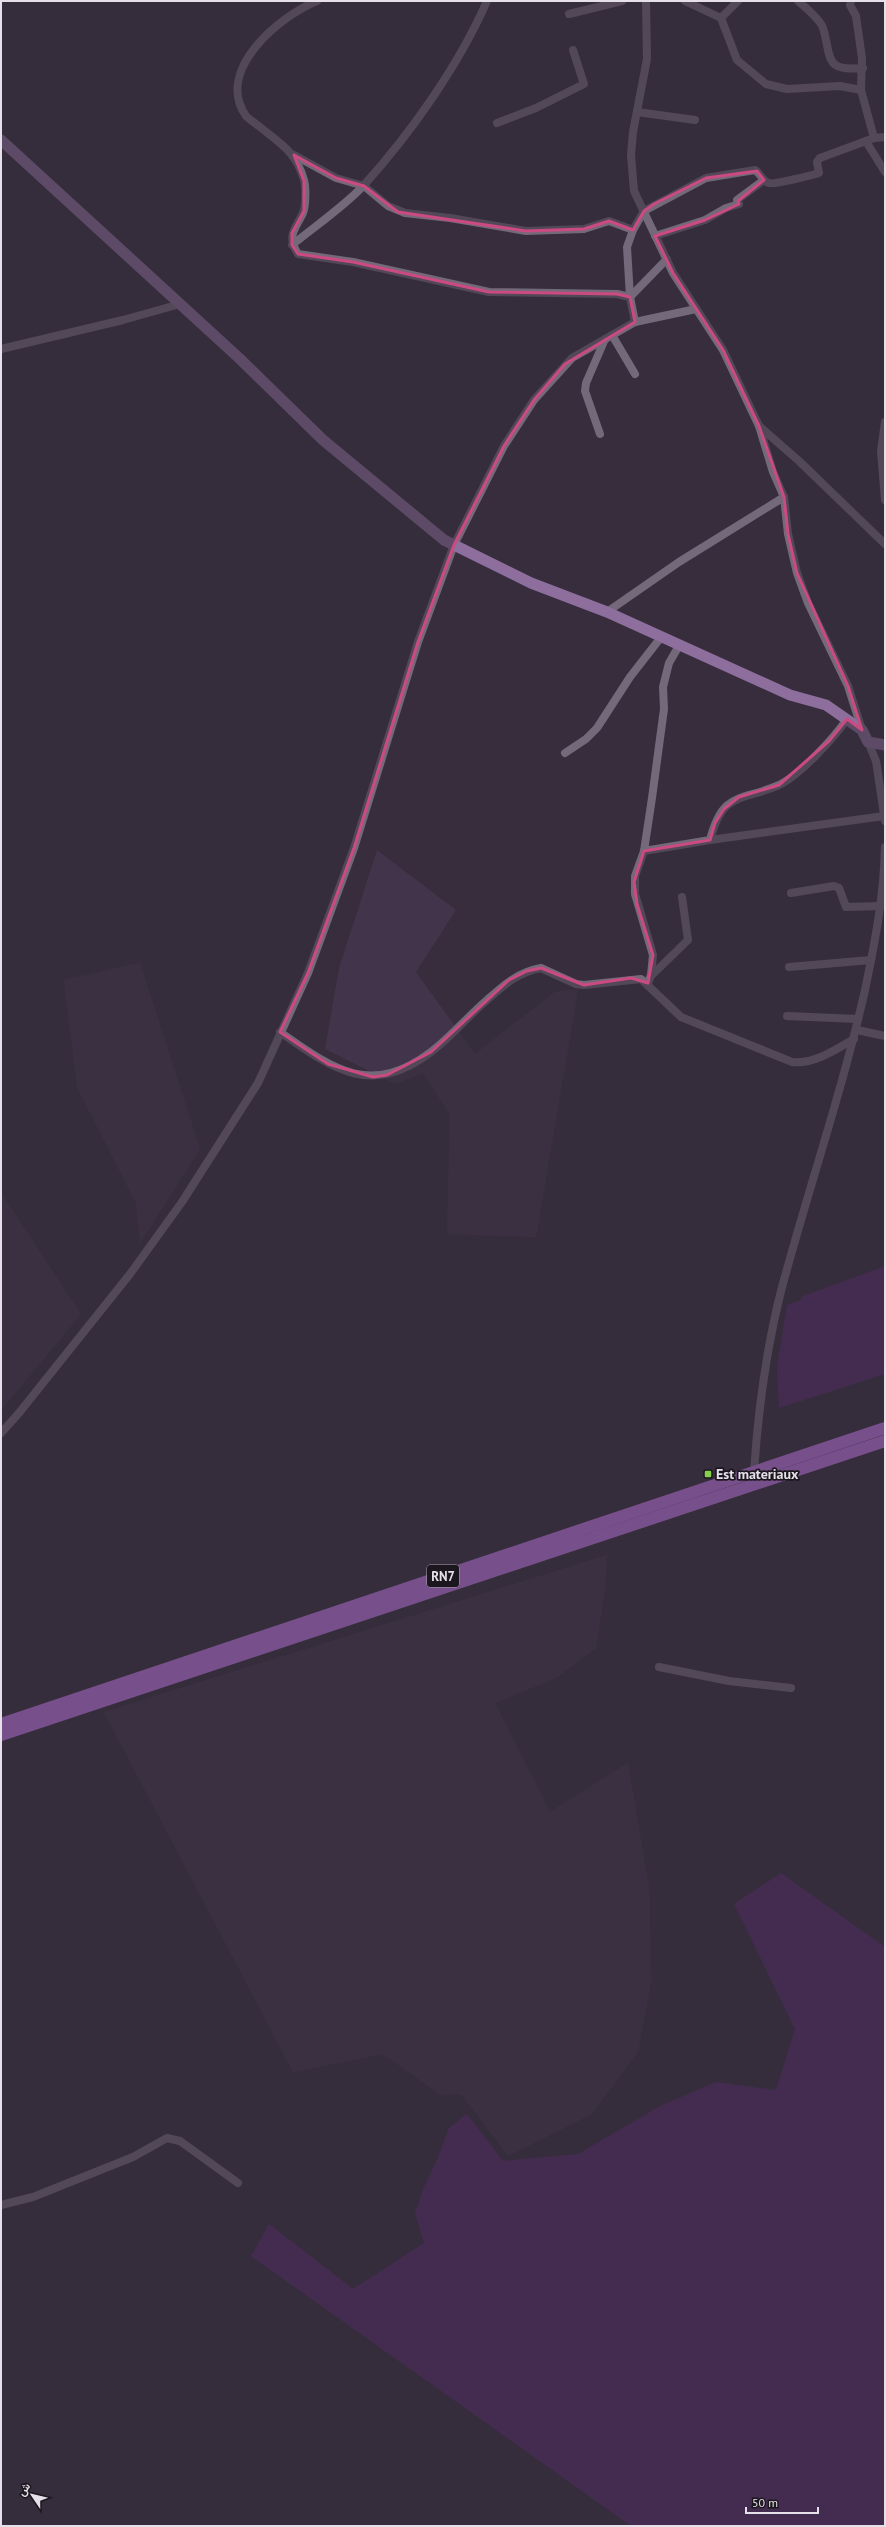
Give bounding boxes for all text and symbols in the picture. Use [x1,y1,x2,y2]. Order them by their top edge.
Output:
place label: Est materiaux [716,1465,799,1483]
marker: Est materiaux [703,1469,713,1479]
road number: RN7 [427,1565,459,1587]
north arrow [12,2475,52,2515]
text: ش [14,2480,33,2499]
scale bar [746,2489,818,2515]
text: 50 m [752,2495,778,2510]

